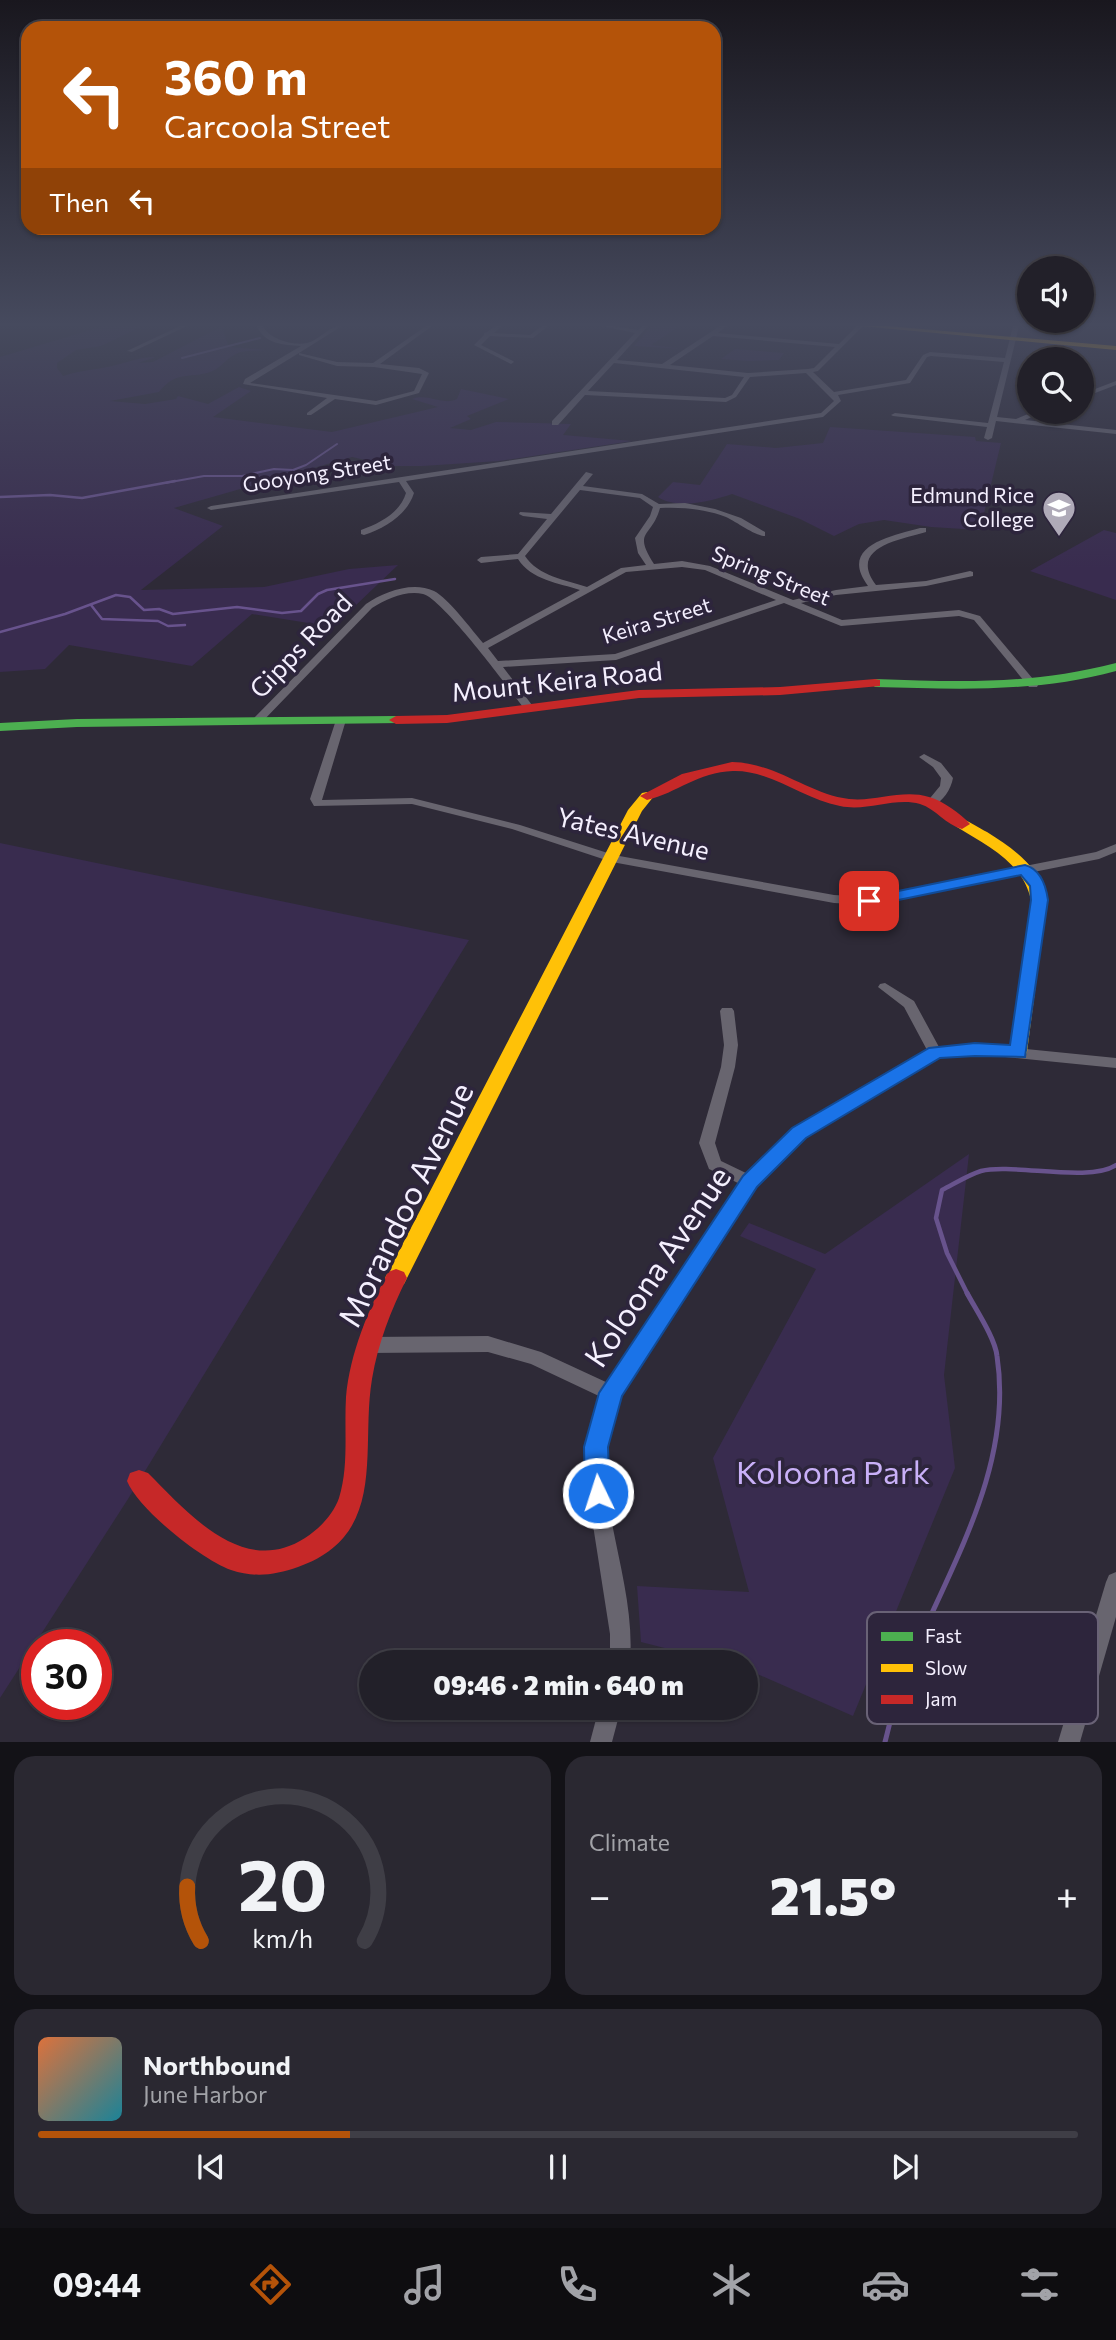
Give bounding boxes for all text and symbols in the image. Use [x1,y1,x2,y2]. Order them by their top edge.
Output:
text: 360 m [164,45,307,105]
icon: left [49,49,140,140]
text: Carcoola Street [164,105,390,145]
icon: left [123,182,161,220]
text: Then [49,186,109,217]
map controls [1017,256,1094,424]
button: sound [1017,256,1094,333]
button: search [1017,347,1094,424]
street label: Gooyong Street [241,448,393,497]
place label: Edmund Rice College [910,482,1034,531]
school or university icon: Edmund Rice College [1040,489,1078,538]
street label: Spring Street [709,540,834,610]
street label: Gipps Road [242,586,358,704]
street label: Keira Street [599,591,714,648]
street label: Mount Keira Road [450,654,664,707]
street label: Yates Avenue [554,800,713,865]
pin [839,871,899,931]
icon: arrive [850,882,888,920]
street label: Morandoo Avenue [328,1075,481,1333]
street label: Koloona Avenue [574,1158,738,1374]
park label: Koloona Park [736,1451,930,1491]
position arrow [561,1456,635,1530]
legend [867,1612,1098,1724]
text: Fast [925,1624,962,1647]
speed limit sign: 30 [21,1629,112,1720]
text: Slow [925,1656,967,1679]
text: 09:46 · 2 min · 640 m [433,1669,684,1700]
text: Jam [925,1687,957,1710]
text: Climate [589,1828,670,1856]
text: 20 [238,1838,327,1927]
text: 21.5° [770,1862,896,1926]
text: − [589,1871,611,1918]
text: + [1056,1871,1078,1918]
text: km/h [252,1923,313,1953]
text: Northbound [143,2049,291,2080]
text: June Harbor [143,2080,267,2108]
icon: previous [192,2148,230,2186]
icon: pause [539,2148,577,2186]
icon: next [886,2148,924,2186]
icon: directions [246,2260,295,2309]
icon: music [400,2260,449,2309]
icon: phone [553,2260,602,2309]
icon: climate [707,2260,756,2309]
icon: car [861,2260,910,2309]
icon: filters [1015,2260,1064,2309]
text: 09:44 [52,2264,141,2304]

